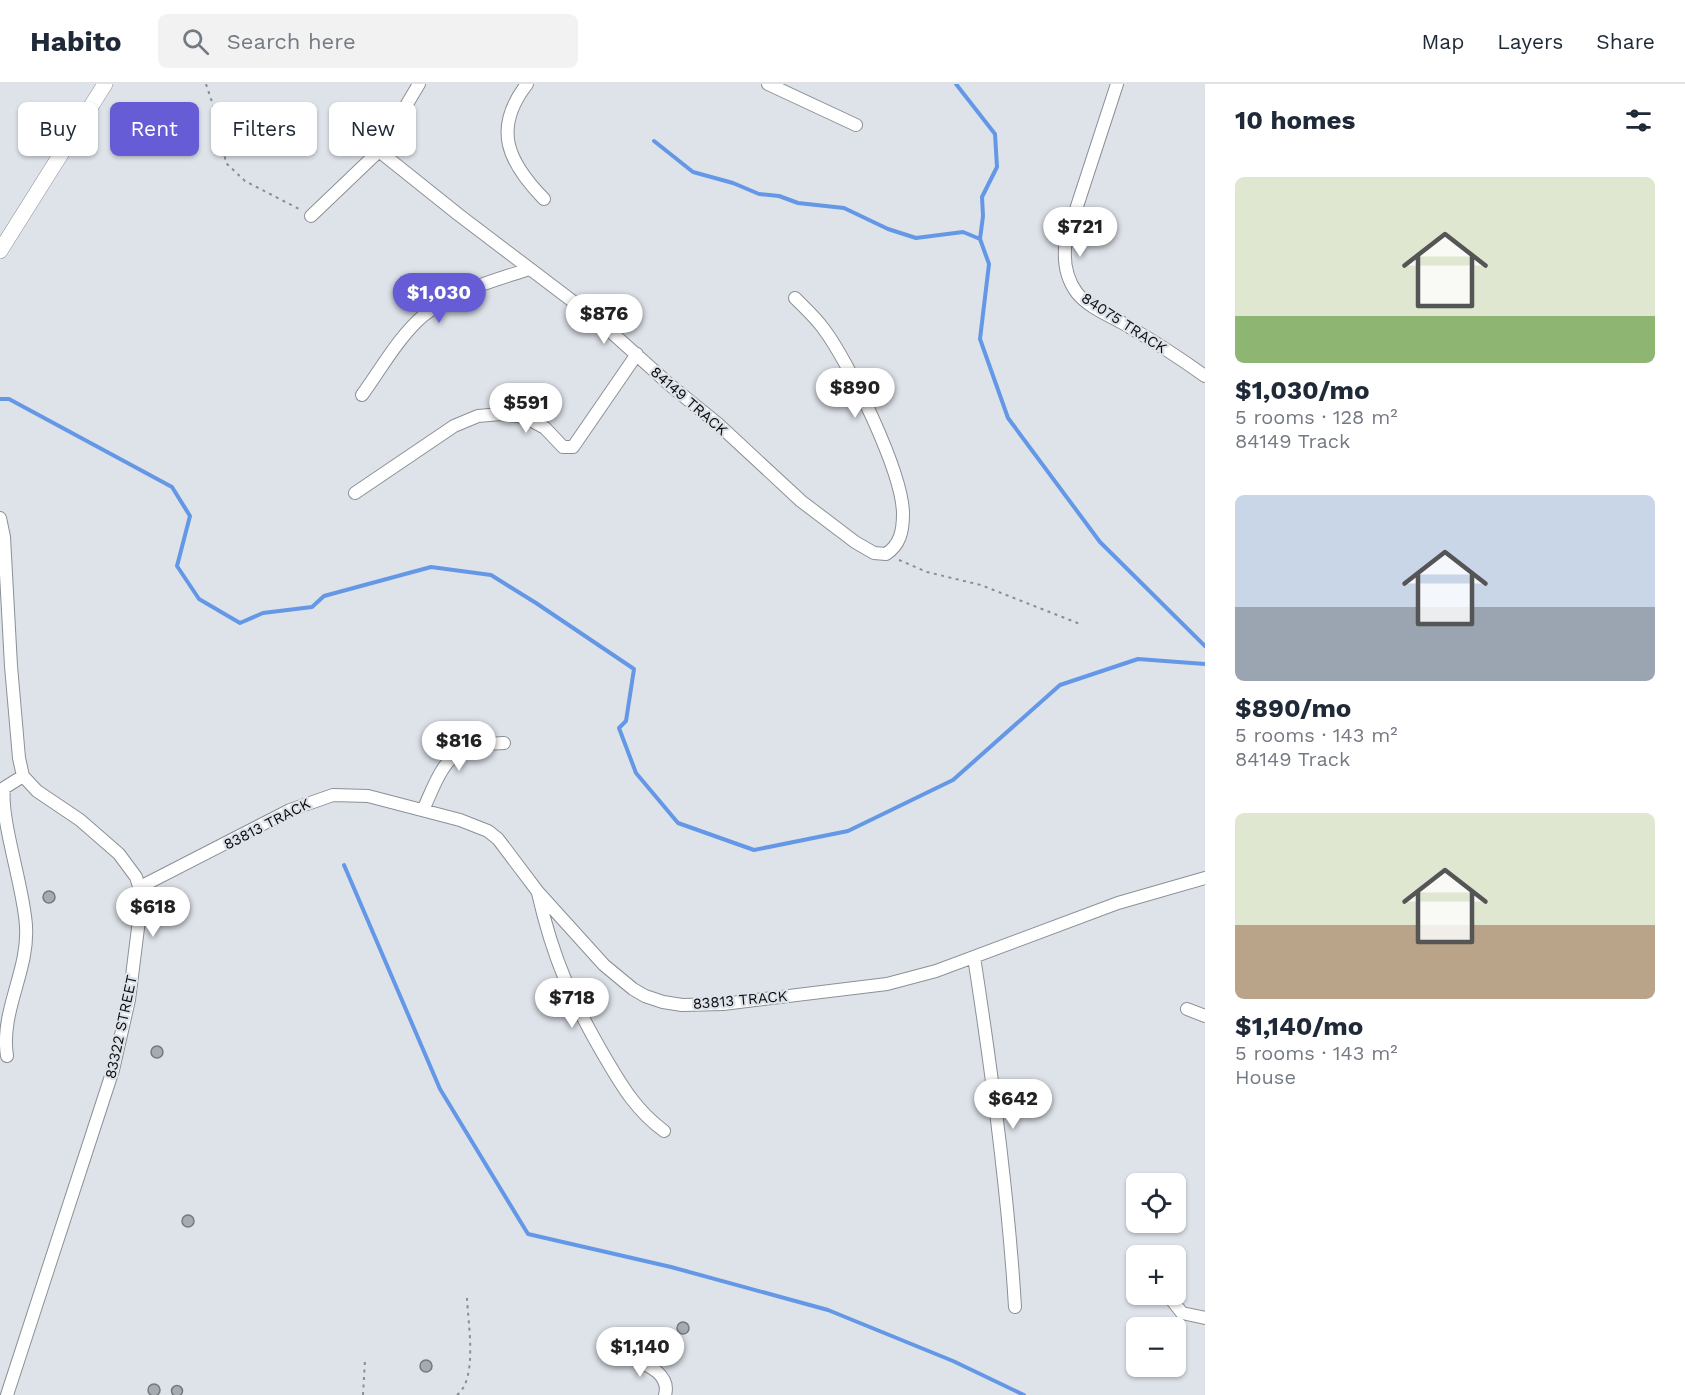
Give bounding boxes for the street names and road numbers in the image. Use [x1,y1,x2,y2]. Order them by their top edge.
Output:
street label: 84075 TRACK [1078,289,1170,357]
street label: 84149 TRACK [647,363,731,439]
street label: 83813 TRACK [221,794,314,854]
street label: 83322 STREET [101,974,141,1080]
street label: 83813 TRACK [692,987,788,1013]

